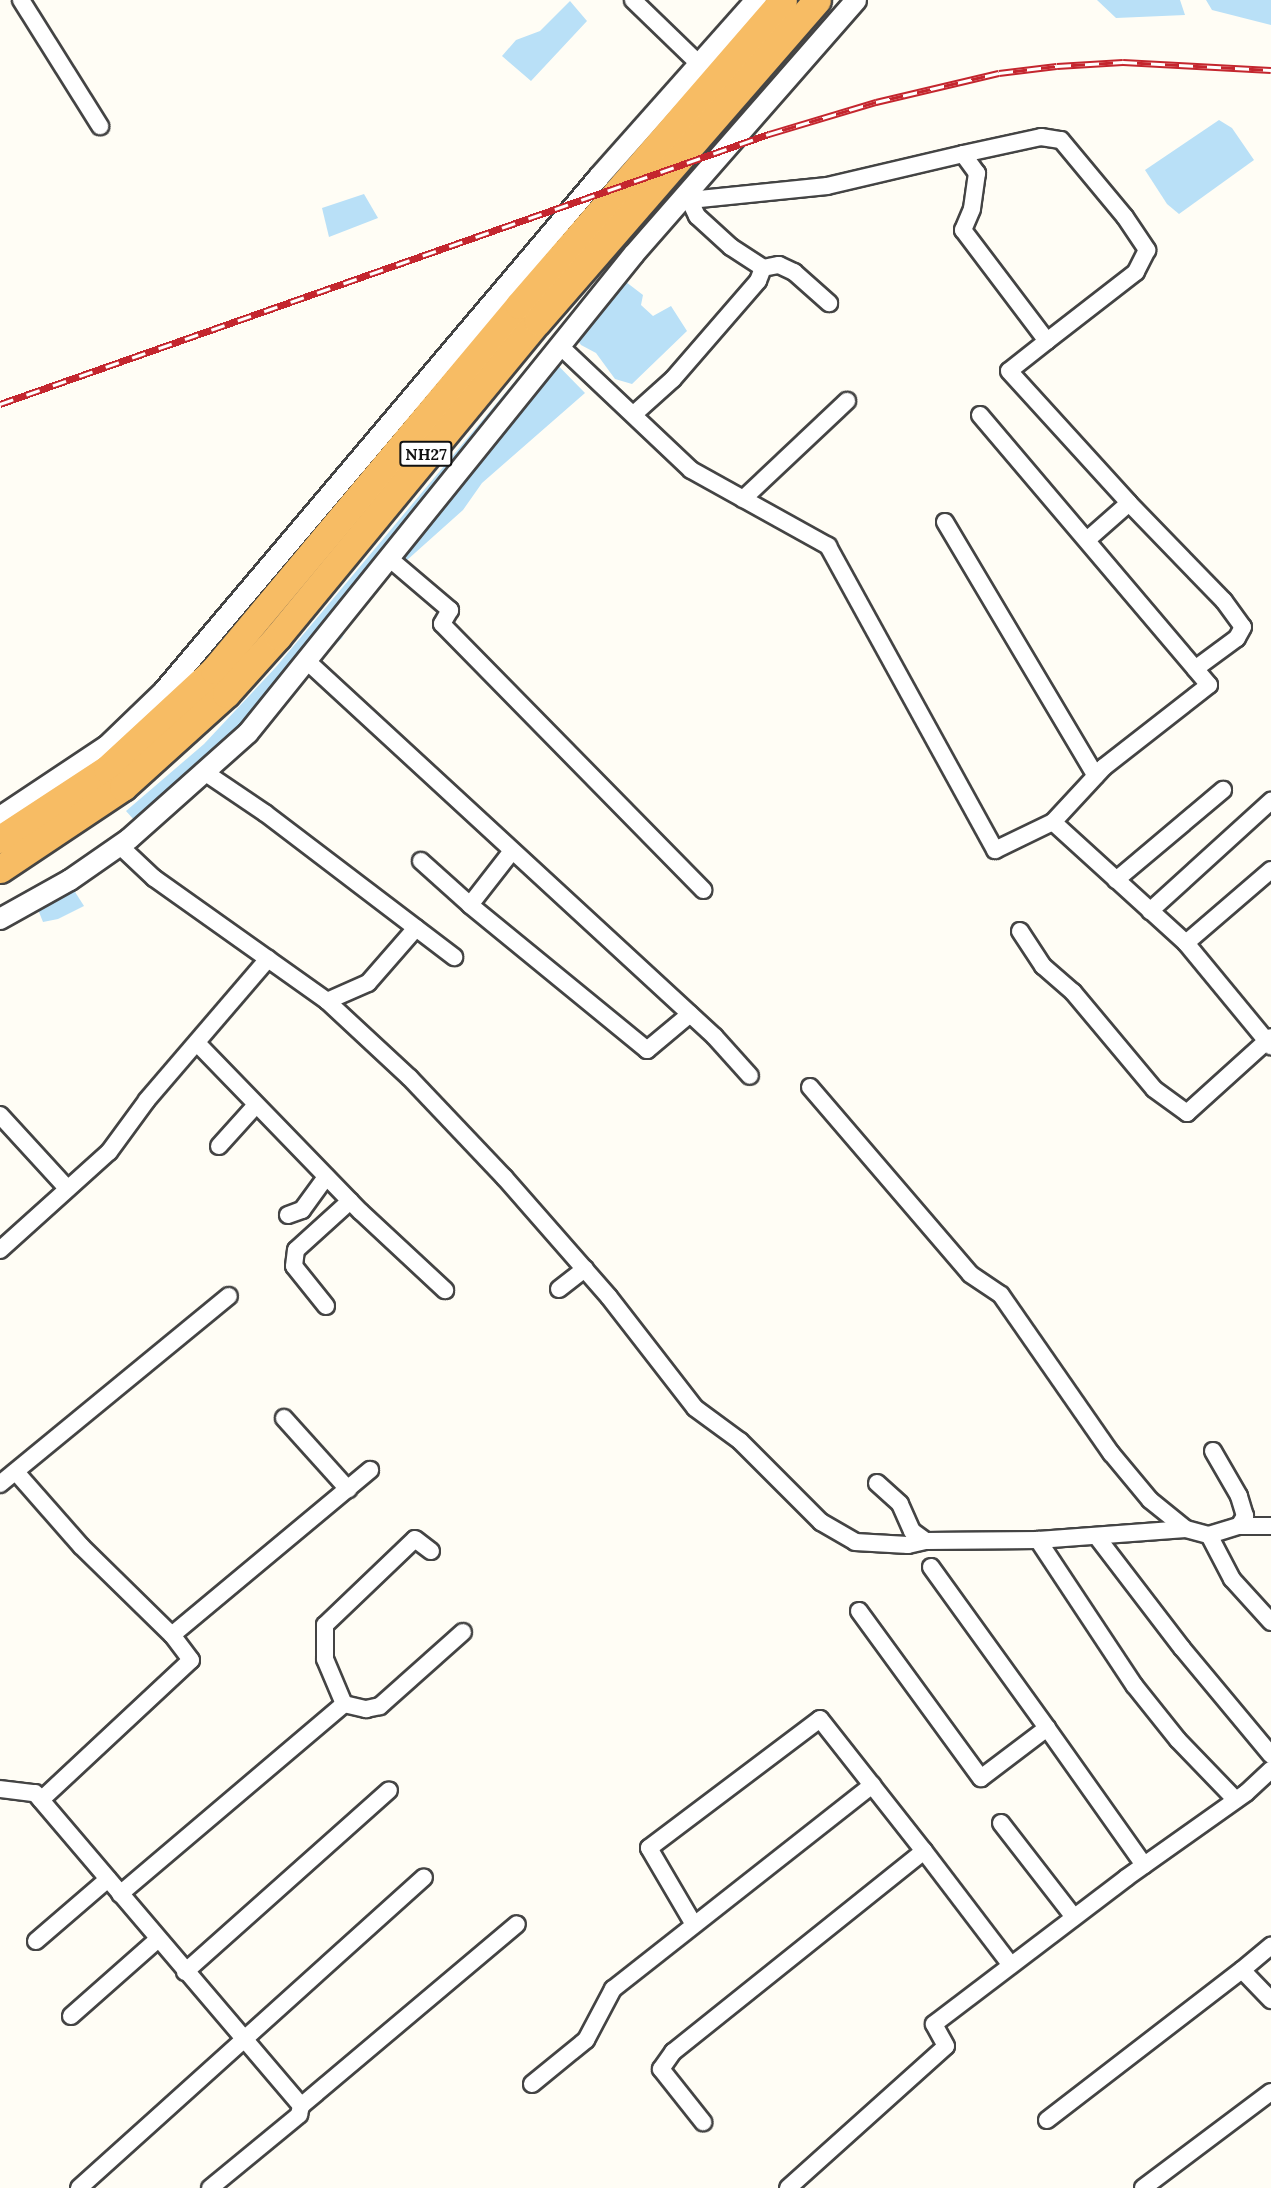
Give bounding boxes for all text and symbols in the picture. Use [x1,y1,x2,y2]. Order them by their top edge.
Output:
road number: NH27 [399,441,453,467]

